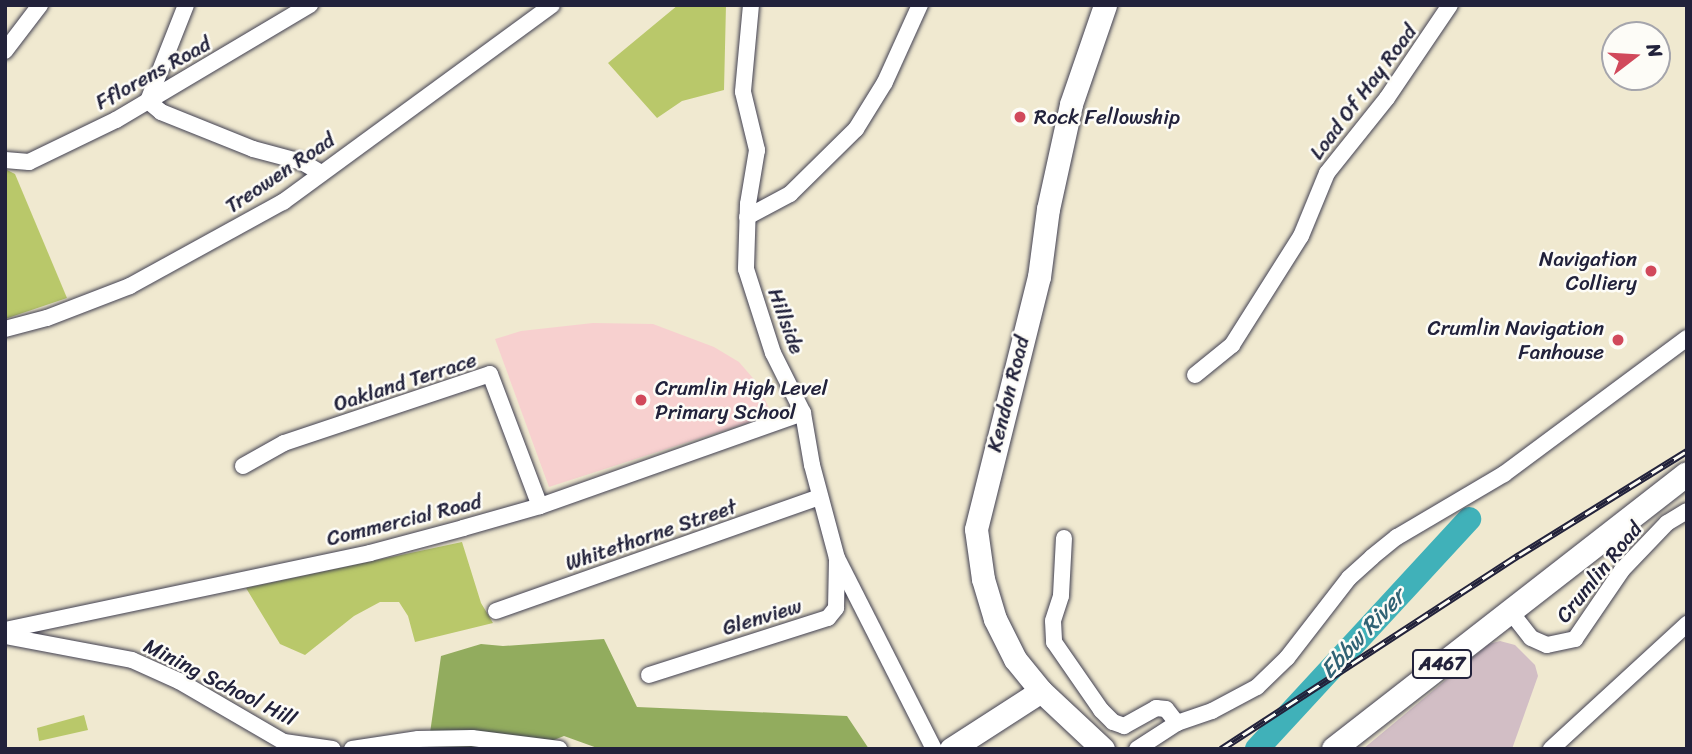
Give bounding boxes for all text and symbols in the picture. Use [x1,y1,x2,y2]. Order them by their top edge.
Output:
street label: Load Of Hay Road [1304,19,1422,165]
north arrow [1601,21,1671,91]
street label: Fflorens Road [91,31,215,115]
text: N [1637,39,1672,61]
place label: Rock Fellowship [1034,104,1181,130]
marker: Rock Fellowship [1012,109,1028,125]
street label: Treowen Road [221,127,339,219]
place label: Navigation Colliery [1539,246,1637,296]
marker: Navigation Colliery [1643,263,1659,279]
street label: Hillside [762,285,810,357]
place label: Crumlin Navigation Fanhouse [1428,315,1604,365]
marker: Crumlin Navigation Fanhouse [1610,332,1626,348]
street label: Kendon Road [981,333,1035,455]
street label: Oakland Terrace [330,347,480,417]
place label: Crumlin High Level Primary School [655,375,827,425]
marker: Crumlin High Level Primary School [633,392,649,408]
street label: Commercial Road [324,489,484,551]
street label: Whitethorne Street [562,494,740,576]
street label: Crumlin Road [1551,516,1647,628]
water label: Ebbw River [1315,584,1411,684]
street label: Glenview [719,593,805,641]
street label: Mining School Hill [140,633,300,731]
road number: A467 [1410,649,1474,680]

